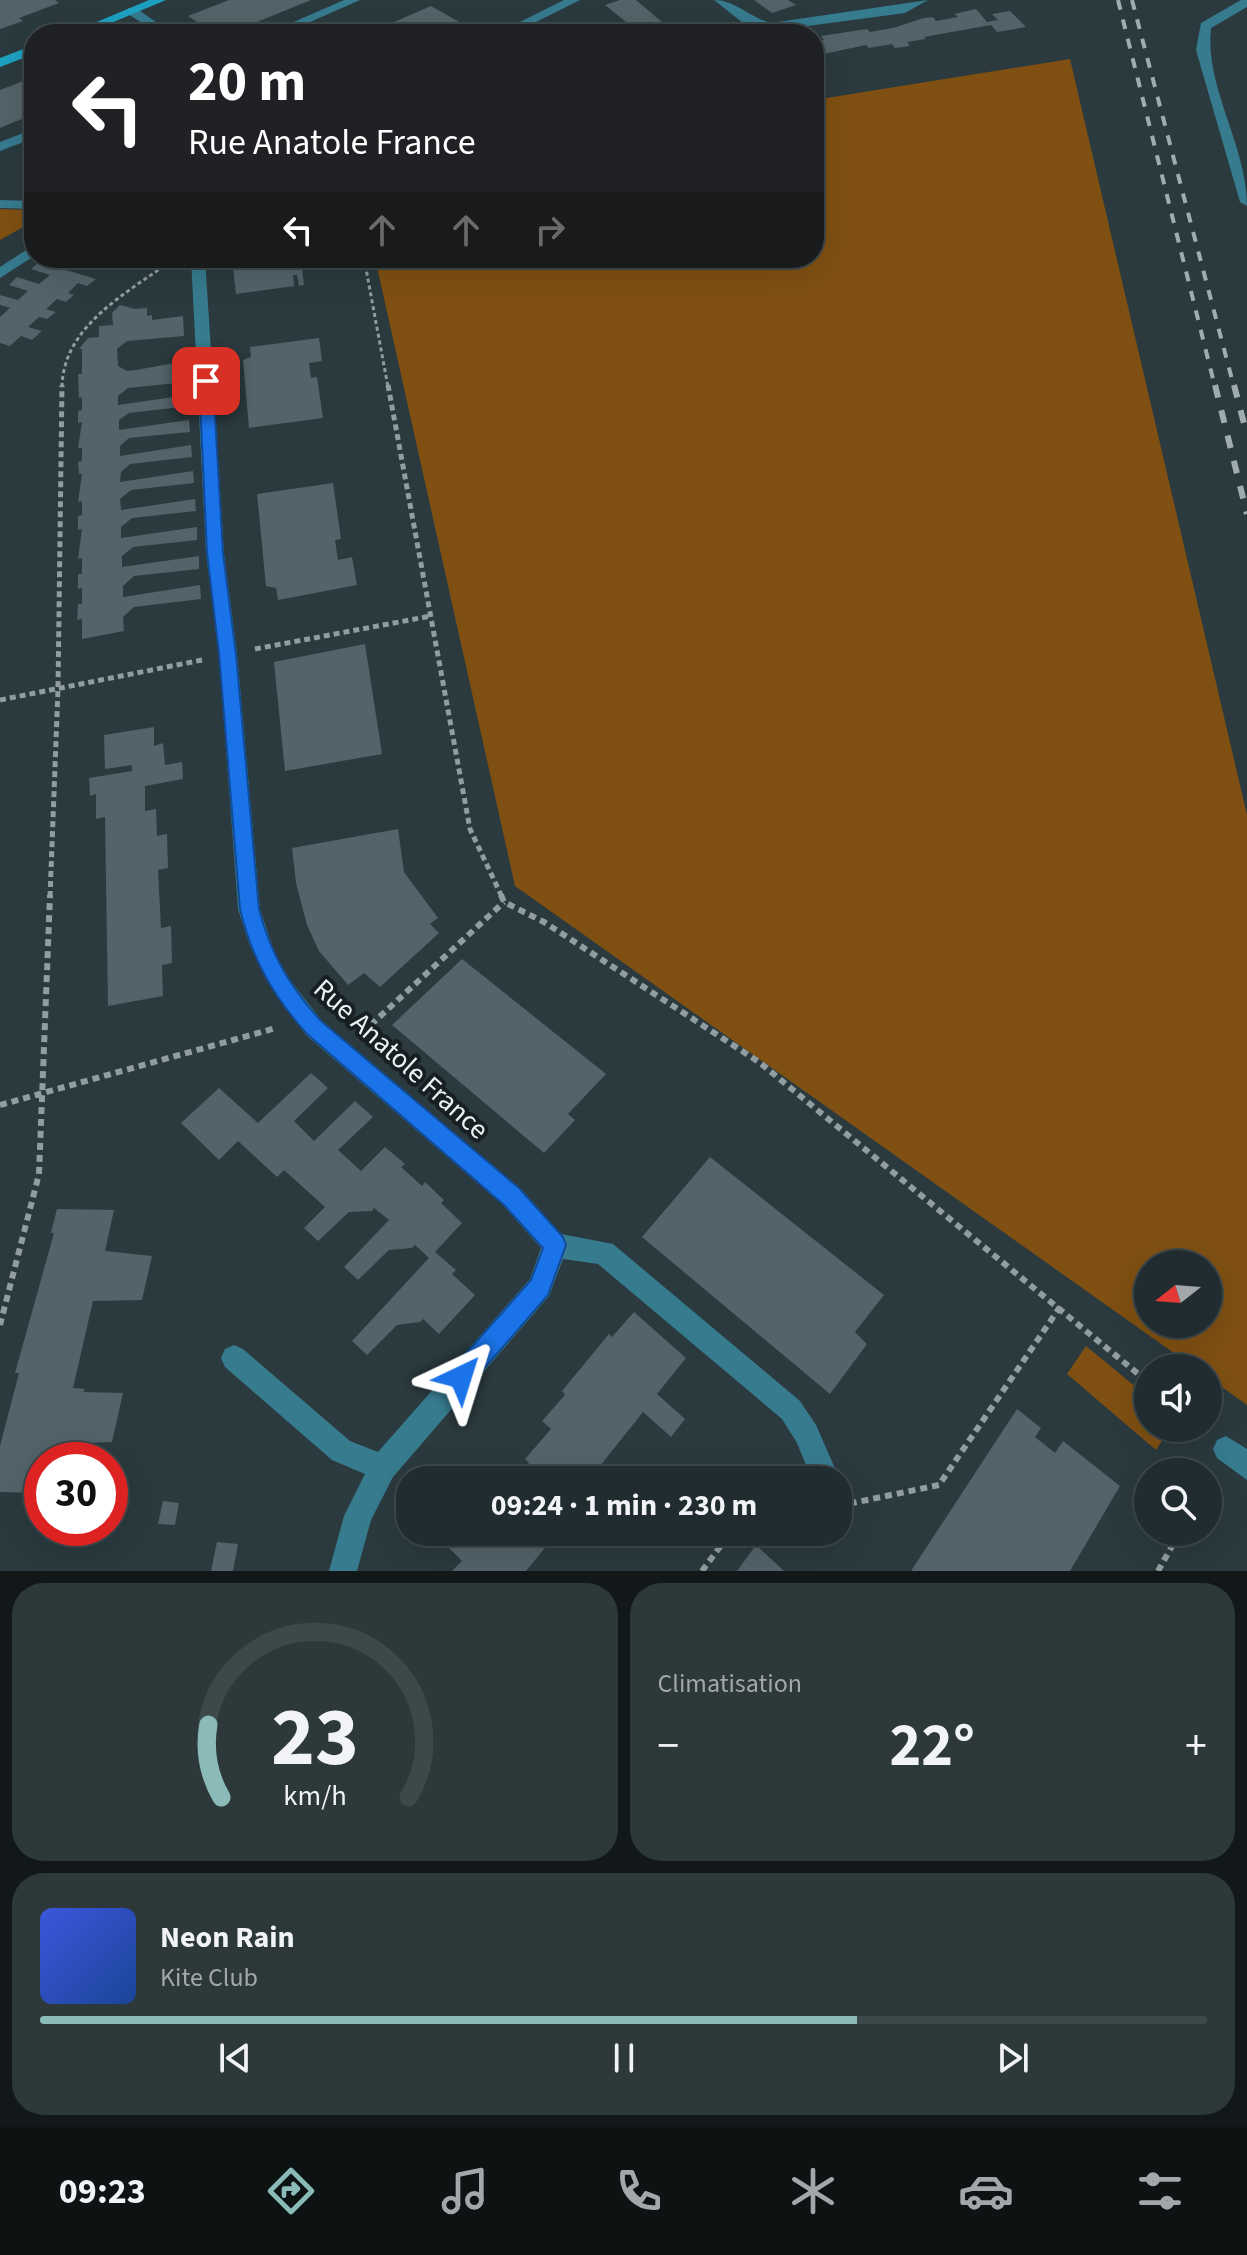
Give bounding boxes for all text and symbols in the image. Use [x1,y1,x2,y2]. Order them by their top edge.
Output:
text: 20 m [188,43,306,122]
icon: left [56,56,160,160]
text: Rue Anatole France [188,117,476,168]
icon: left [276,208,320,252]
icon: ahead [360,208,404,252]
icon: ahead [444,208,488,252]
icon: right [528,208,572,252]
pin [172,347,240,415]
icon: arrive [184,359,228,403]
street label: Rue Anatole France [305,969,497,1149]
north arrow [1134,1250,1222,1338]
map controls [1134,1250,1222,1546]
position arrow [419,1335,503,1419]
button: sound [1134,1354,1222,1442]
speed limit sign: 30 [24,1442,128,1546]
button: search [1134,1458,1222,1546]
text: 09:24 · 1 min · 230 m [491,1484,757,1527]
text: Climatisation [658,1665,802,1702]
text: 23 [271,1679,359,1797]
text: 22° [890,1704,975,1789]
text: − [658,1715,679,1778]
text: + [1185,1715,1207,1778]
text: km/h [283,1776,346,1816]
text: Neon Rain [160,1916,295,1959]
text: Kite Club [160,1959,258,1996]
icon: previous [213,2036,257,2080]
icon: pause [602,2036,646,2080]
icon: next [991,2036,1035,2080]
icon: directions [263,2163,319,2219]
icon: music [437,2163,493,2219]
icon: phone [611,2163,667,2219]
icon: climate [785,2163,841,2219]
icon: car [958,2163,1014,2219]
icon: filters [1132,2163,1188,2219]
text: 09:23 [59,2166,146,2217]

